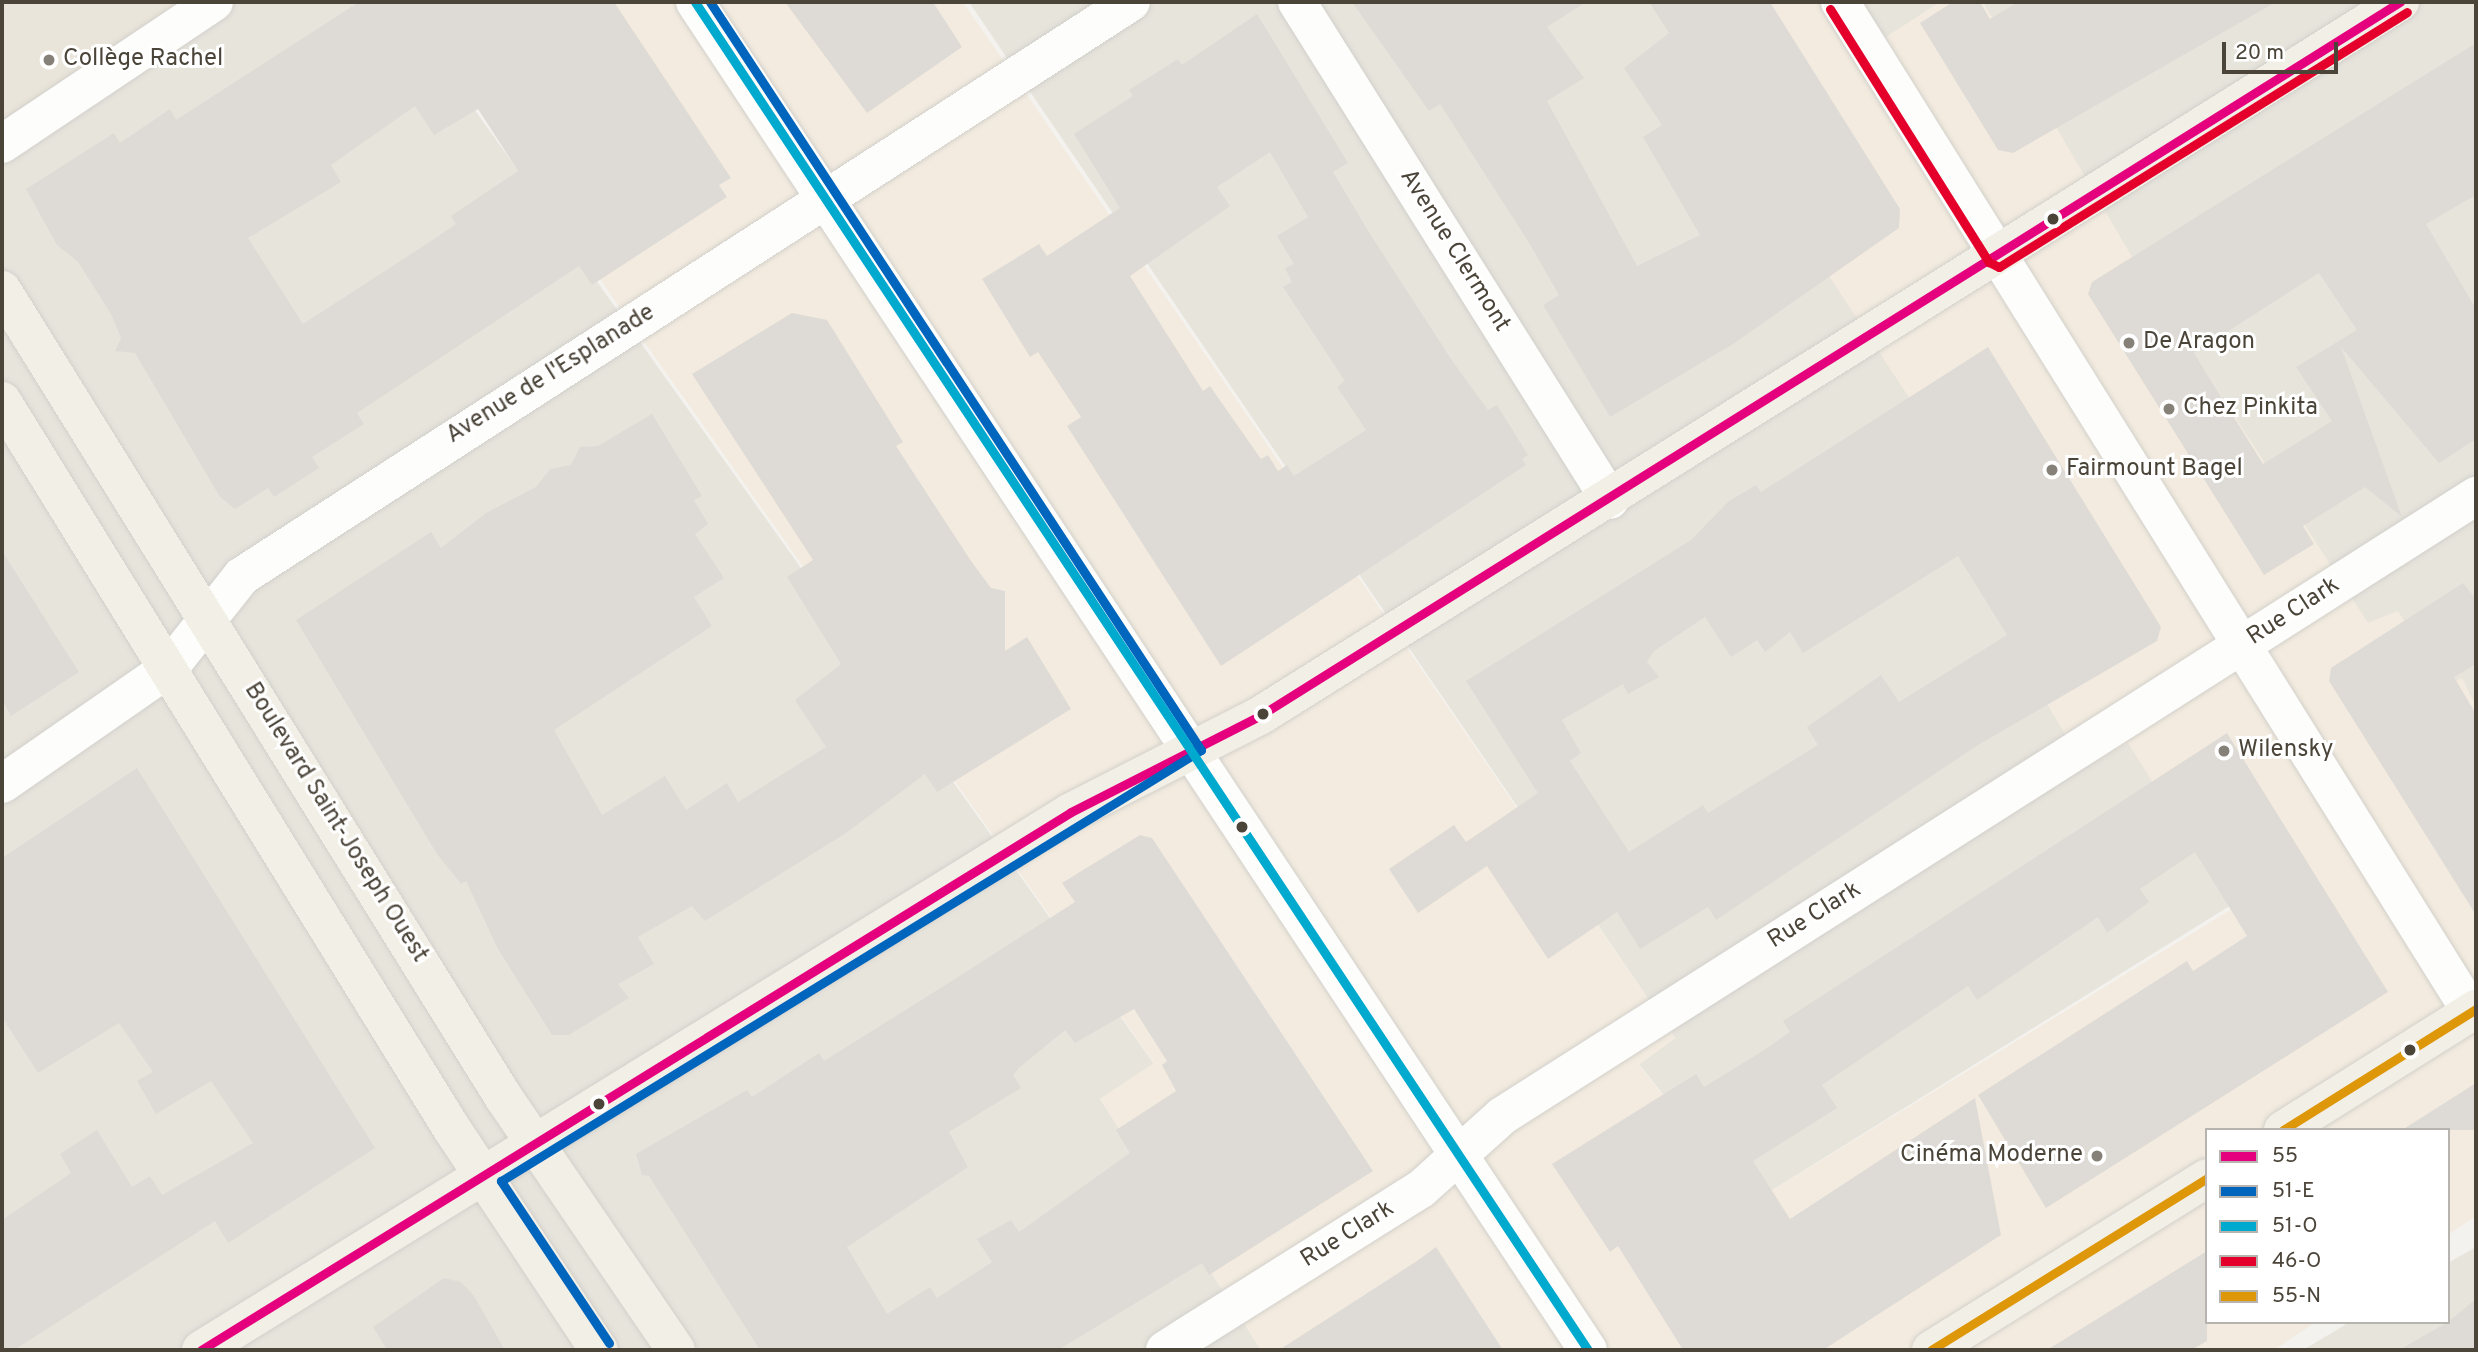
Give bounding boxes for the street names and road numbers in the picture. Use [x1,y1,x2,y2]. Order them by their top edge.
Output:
street label: Avenue Clermont [1392,164,1516,338]
street label: Avenue de l'Esplanade [441,299,661,451]
street label: Rue Clark [2242,572,2346,652]
street label: Boulevard Saint-Joseph Ouest [237,678,433,968]
street label: Rue Clark [1763,876,1867,956]
street label: Rue Clark [1296,1195,1400,1275]

